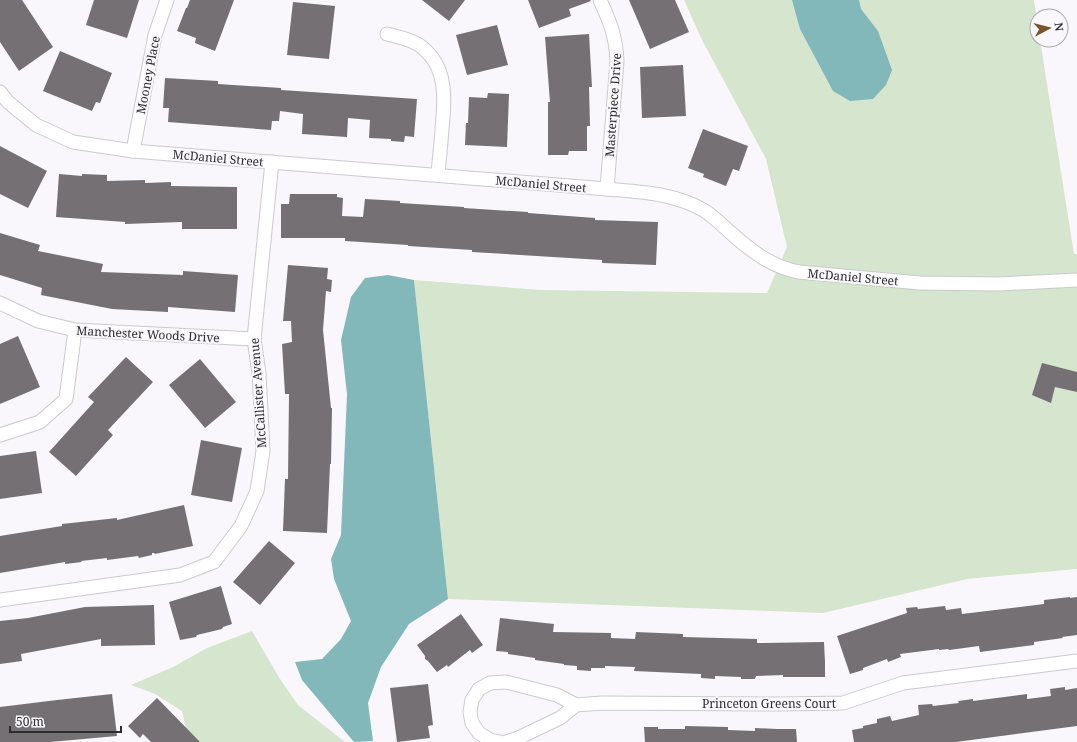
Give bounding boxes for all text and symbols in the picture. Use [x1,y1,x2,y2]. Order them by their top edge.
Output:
north arrow [1029,8,1069,48]
text: N [1051,22,1067,32]
street label: Mooney Place [132,34,164,116]
street label: Masterpiece Drive [601,52,625,158]
street label: McDaniel Street [172,146,264,170]
street label: McDaniel Street [495,172,587,196]
street label: McDaniel Street [807,265,899,289]
street label: Manchester Woods Drive [76,322,220,346]
street label: McCallister Avenue [246,337,270,449]
street label: Princeton Greens Court [702,695,836,712]
scale bar [10,708,121,734]
text: 50 m [16,713,44,730]

